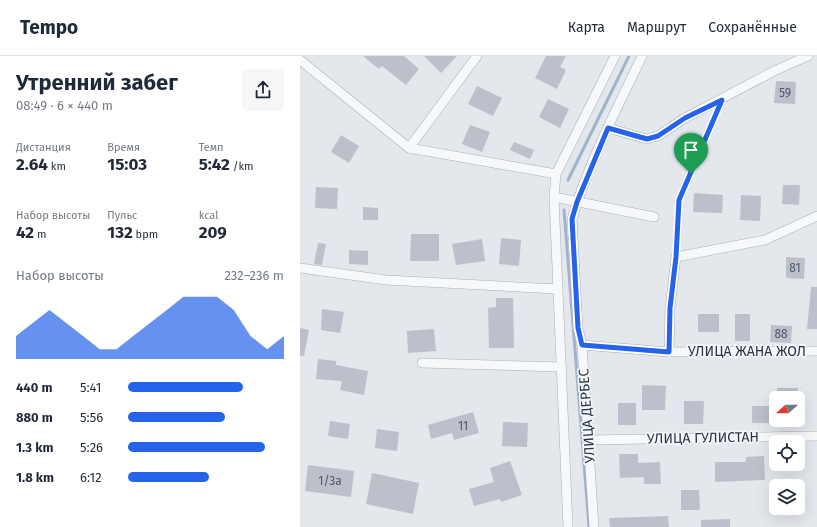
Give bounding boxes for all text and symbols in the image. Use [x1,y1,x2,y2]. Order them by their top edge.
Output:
text: Tempo [20,16,78,39]
text: Карта [568,19,605,36]
text: Маршрут [627,19,686,36]
text: Сохранённые [708,19,797,36]
text: Утренний забег [16,69,178,96]
button: share [242,69,284,111]
house number: 59 [779,86,791,100]
text: 08:49 · 6 × 440 m [16,98,113,113]
pin [674,133,708,174]
icon: arrive [680,139,702,161]
text: Дистанция [16,141,71,154]
text: Время [107,141,140,154]
text: Темп [199,141,224,154]
text: 2.64 [16,154,48,175]
text: 15:03 [107,154,147,175]
text: 5:42 [199,154,230,175]
text: km [48,160,66,173]
text: /km [230,160,254,173]
text: Набор высоты [16,209,90,222]
text: Пульс [107,209,137,222]
text: kcal [199,209,218,222]
text: 42 [16,222,34,243]
text: 132 [107,222,133,243]
text: 209 [199,222,227,243]
text: m [34,228,46,241]
text: bpm [133,228,158,241]
house number: 81 [789,261,801,275]
text: Набор высоты [16,268,104,283]
text: 232–236 m [224,268,284,283]
house number: 88 [774,327,788,341]
street label: УЛИЦА ЖАНА ЖОЛ [688,343,806,360]
street label: УЛИЦА ДЕРБЕС [575,368,599,464]
text: 440 m [16,380,52,395]
text: 5:41 [80,380,101,395]
north arrow [769,391,805,427]
map controls [769,391,805,515]
text: 880 m [16,410,53,425]
text: 5:56 [80,410,103,425]
house number: 11 [458,419,468,433]
street label: УЛИЦА ГУЛИСТАН [647,429,759,447]
button: locate [769,435,805,471]
text: 1.3 km [16,440,53,455]
text: 5:26 [80,440,103,455]
text: 1.8 km [16,470,54,485]
text: 6:12 [80,470,102,485]
house number: 1/3а [318,474,342,488]
button: layers [769,479,805,515]

